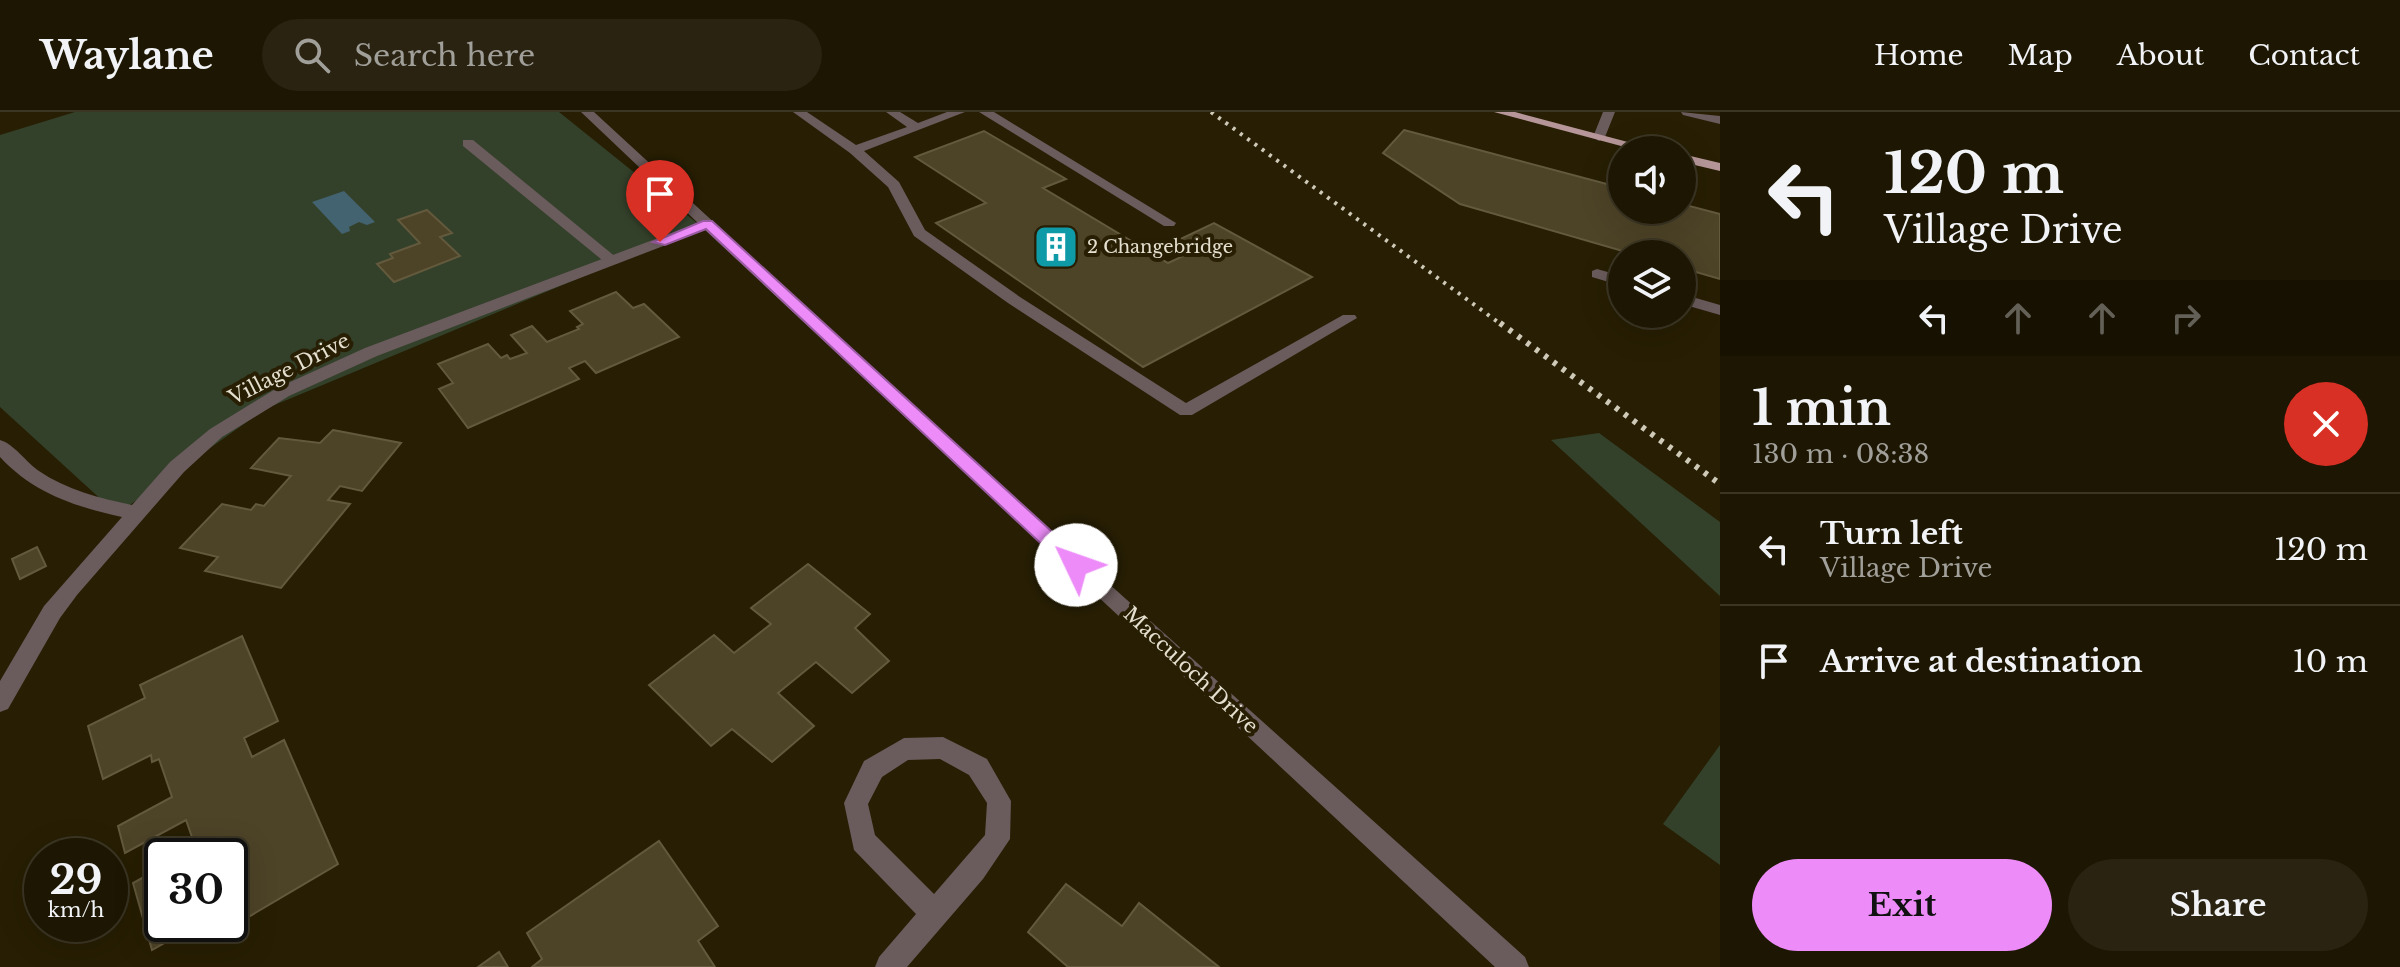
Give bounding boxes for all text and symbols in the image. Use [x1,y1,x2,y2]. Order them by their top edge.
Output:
search box [262,19,822,91]
text: Waylane [40,32,214,79]
icon: search [290,33,334,77]
text: Search here [354,37,535,74]
text: Home [1874,38,1964,73]
text: Map [2008,38,2073,73]
text: About [2117,38,2204,73]
text: Contact [2248,38,2360,73]
map controls [1608,136,1696,328]
button: sound [1608,136,1696,224]
text: 120 m [1884,139,2064,208]
icon: left [1752,144,1856,248]
pin [626,160,694,242]
icon: arrive [638,172,682,216]
text: Village Drive [1884,208,2123,253]
building icon: 2 Changebridge [1032,223,1080,271]
place label: 2 Changebridge [1087,236,1233,258]
button: layers [1608,240,1696,328]
icon: left [1912,296,1956,340]
icon: ahead [1996,296,2040,340]
icon: ahead [2080,296,2124,340]
icon: right [2164,296,2208,340]
street label: Village Drive [224,328,354,410]
text: 1 min [1752,378,1891,438]
button: close [2284,382,2368,466]
text: 130 m · 08:38 [1752,438,1929,470]
text: Turn left [1820,515,1963,552]
position arrow [1034,523,1118,607]
icon: left [1752,527,1796,571]
text: 120 m [2274,531,2368,568]
text: Village Drive [1820,552,1992,584]
street label: Macculoch Drive [1119,602,1263,738]
icon: arrive [1752,639,1796,683]
text: Arrive at destination [1820,643,2143,680]
text: 10 m [2292,643,2368,680]
speed limit sign: 30 [144,838,248,942]
text: 29 [50,855,103,905]
button: Exit [1752,859,2052,951]
button: Share [2068,859,2368,951]
text: km/h [48,898,104,922]

